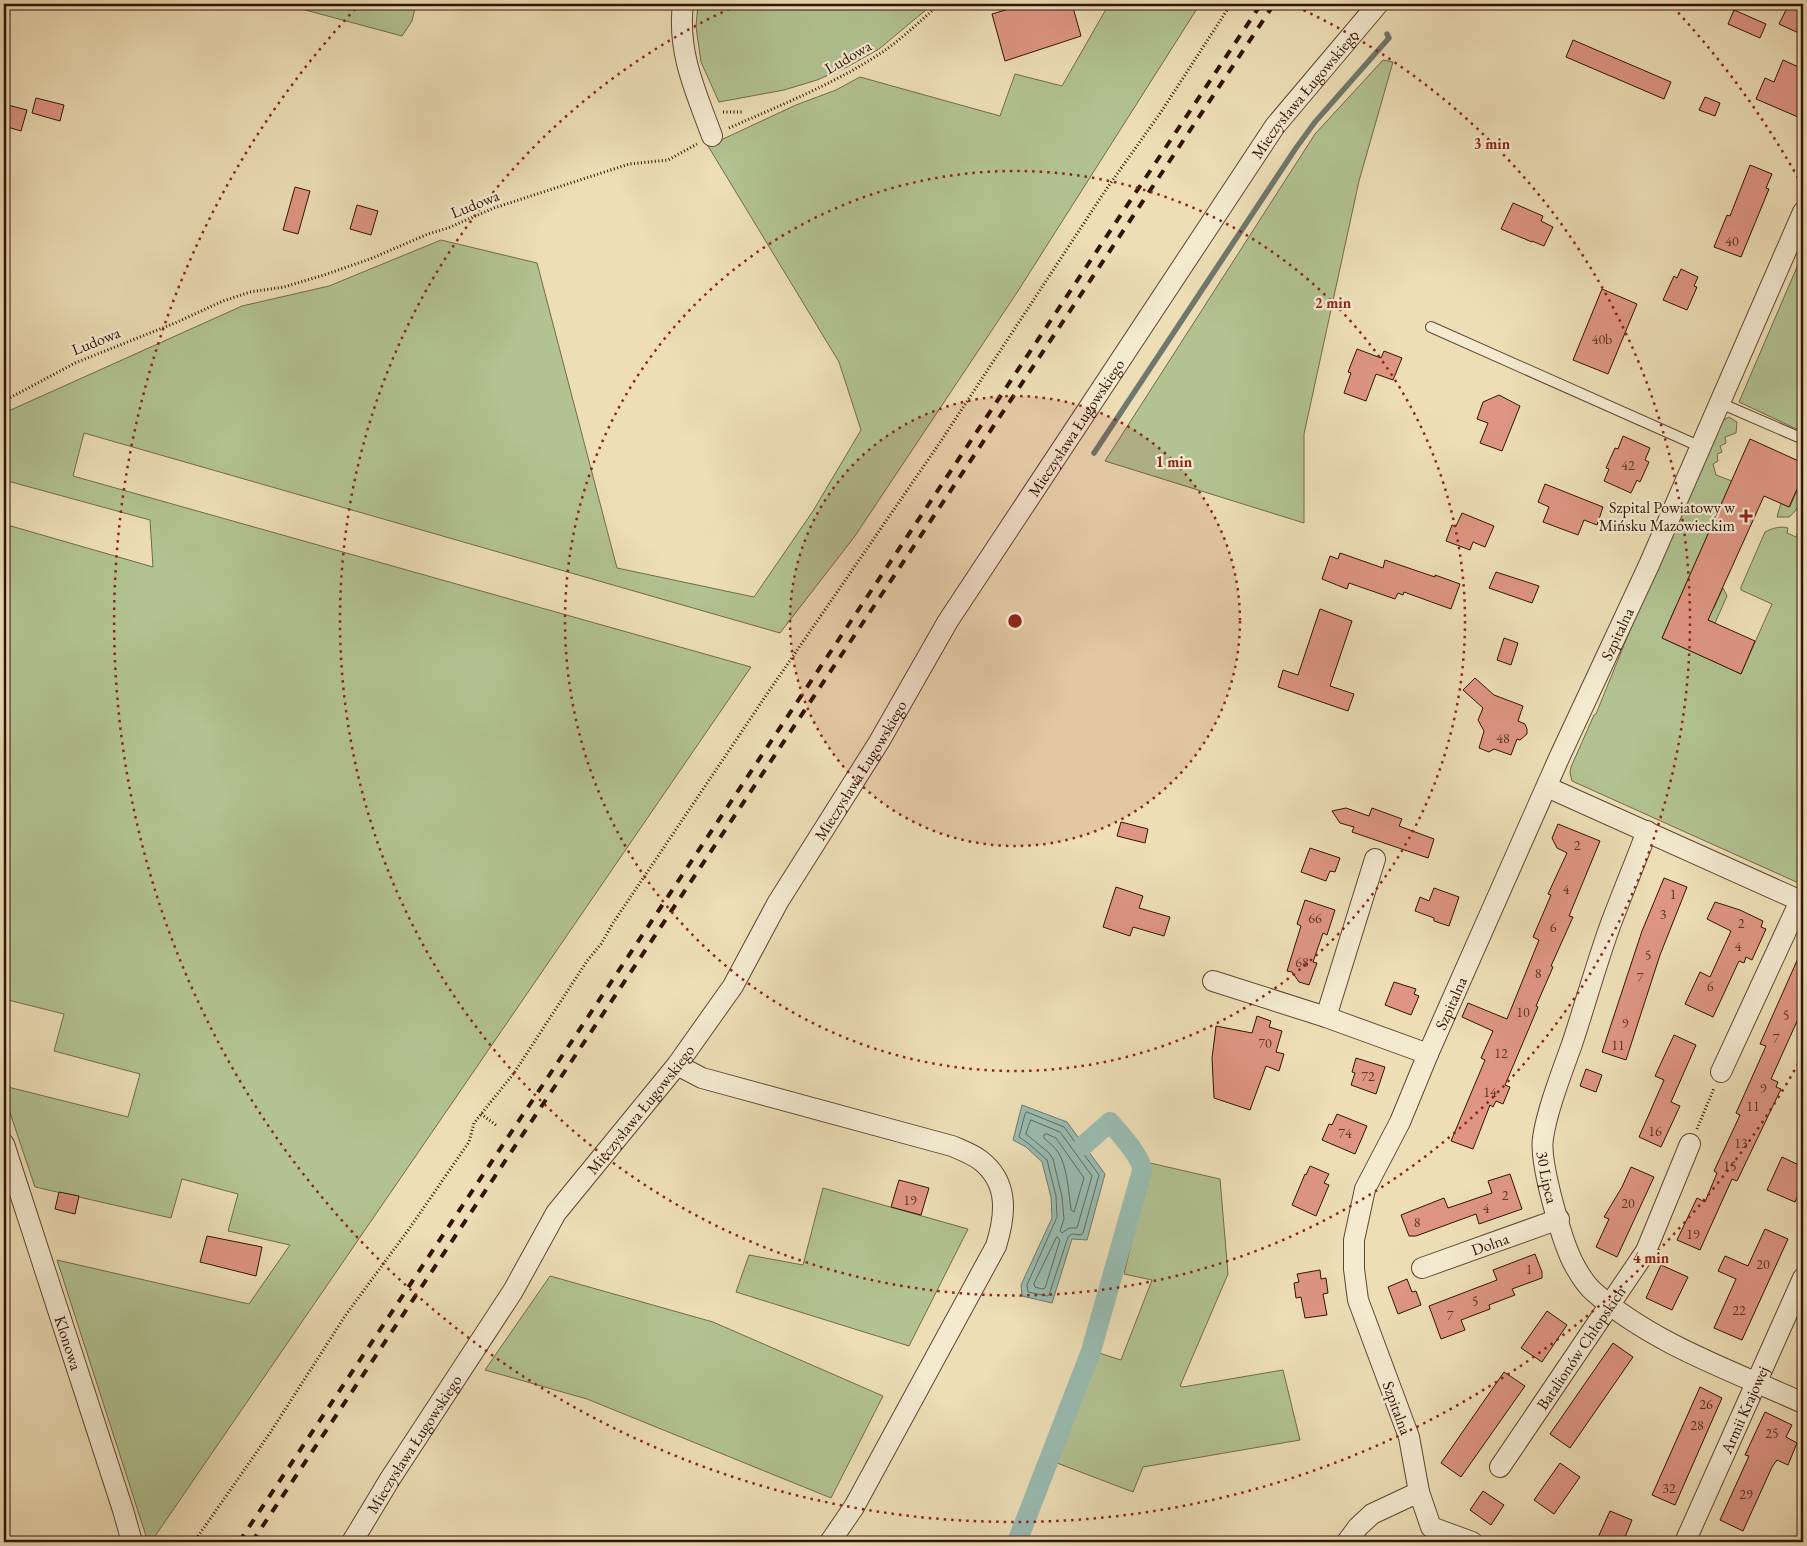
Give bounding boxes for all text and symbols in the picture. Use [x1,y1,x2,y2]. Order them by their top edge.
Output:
street label: Mieczysława Ługowskiego [1246,24,1363,162]
street label: Ludowa [821,35,876,79]
text: 3 min [1474,134,1511,153]
street label: Ludowa [448,185,503,223]
house number: 40 [1725,232,1739,250]
text: 2 min [1315,293,1352,312]
street label: Ludowa [69,322,124,360]
house number: 40b [1592,330,1612,348]
street label: Mieczysława Ługowskiego [1023,355,1129,500]
text: 1 min [1156,452,1193,471]
house number: 42 [1621,456,1635,474]
place label: Szpital Powiatowy w Mińsku Mazowieckim [1599,497,1736,536]
marker: Szpital Powiatowy w Mińsku Mazowieckim [1739,509,1753,523]
street label: Szpitalna [1596,604,1638,664]
centre of rings [1006,612,1024,630]
street label: Mieczysława Ługowskiego [809,696,911,844]
house number: 48 [1496,729,1510,747]
house number: 2 [1574,836,1581,854]
house number: 4 [1563,880,1570,898]
house number: 1 [1670,885,1676,903]
house number: 3 [1660,905,1667,923]
house number: 66 [1308,909,1322,927]
house number: 2 [1738,914,1745,932]
house number: 6 [1550,918,1557,936]
house number: 4 [1735,937,1742,955]
house number: 5 [1645,946,1651,964]
house number: 68 [1295,953,1309,971]
house number: 8 [1535,964,1542,982]
house number: 7 [1637,968,1644,986]
street label: Szpitalna [1430,973,1472,1033]
house number: 6 [1707,977,1714,995]
house number: 10 [1516,1003,1530,1021]
house number: 5 [1783,1006,1789,1024]
house number: 9 [1622,1014,1629,1032]
house number: 7 [1773,1029,1780,1047]
house number: 70 [1258,1034,1272,1052]
house number: 11 [1611,1036,1625,1054]
street label: Mieczysława Ługowskiego [582,1040,699,1178]
house number: 12 [1494,1044,1508,1062]
house number: 72 [1361,1067,1375,1085]
house number: 9 [1760,1079,1767,1097]
house number: 14 [1483,1083,1497,1101]
house number: 11 [1746,1097,1760,1115]
house number: 16 [1648,1122,1662,1140]
house number: 74 [1338,1124,1352,1142]
house number: 13 [1734,1134,1748,1152]
street label: 30 Lipca [1532,1150,1563,1206]
house number: 15 [1723,1157,1737,1175]
house number: 2 [1502,1186,1509,1204]
house number: 19 [903,1191,917,1209]
house number: 20 [1621,1194,1635,1212]
house number: 4 [1483,1199,1490,1217]
house number: 8 [1414,1213,1421,1231]
house number: 19 [1686,1225,1700,1243]
street label: Dolna [1468,1227,1512,1260]
text: 4 min [1633,1248,1670,1267]
house number: 20 [1756,1255,1770,1273]
house number: 1 [1526,1260,1532,1278]
street label: Batalionów Chłopskich [1531,1282,1630,1414]
house number: 5 [1472,1292,1478,1310]
house number: 22 [1732,1301,1746,1319]
house number: 7 [1447,1306,1454,1324]
street label: Klonowa [50,1313,87,1373]
street label: Armii Krajowej [1715,1362,1773,1458]
street label: Mieczysława Ługowskiego [361,1370,466,1517]
street label: Szpitalna [1378,1378,1417,1438]
house number: 26 [1699,1395,1713,1413]
house number: 28 [1690,1416,1704,1434]
house number: 25 [1765,1424,1779,1442]
house number: 32 [1662,1479,1676,1497]
house number: 29 [1739,1485,1753,1503]

